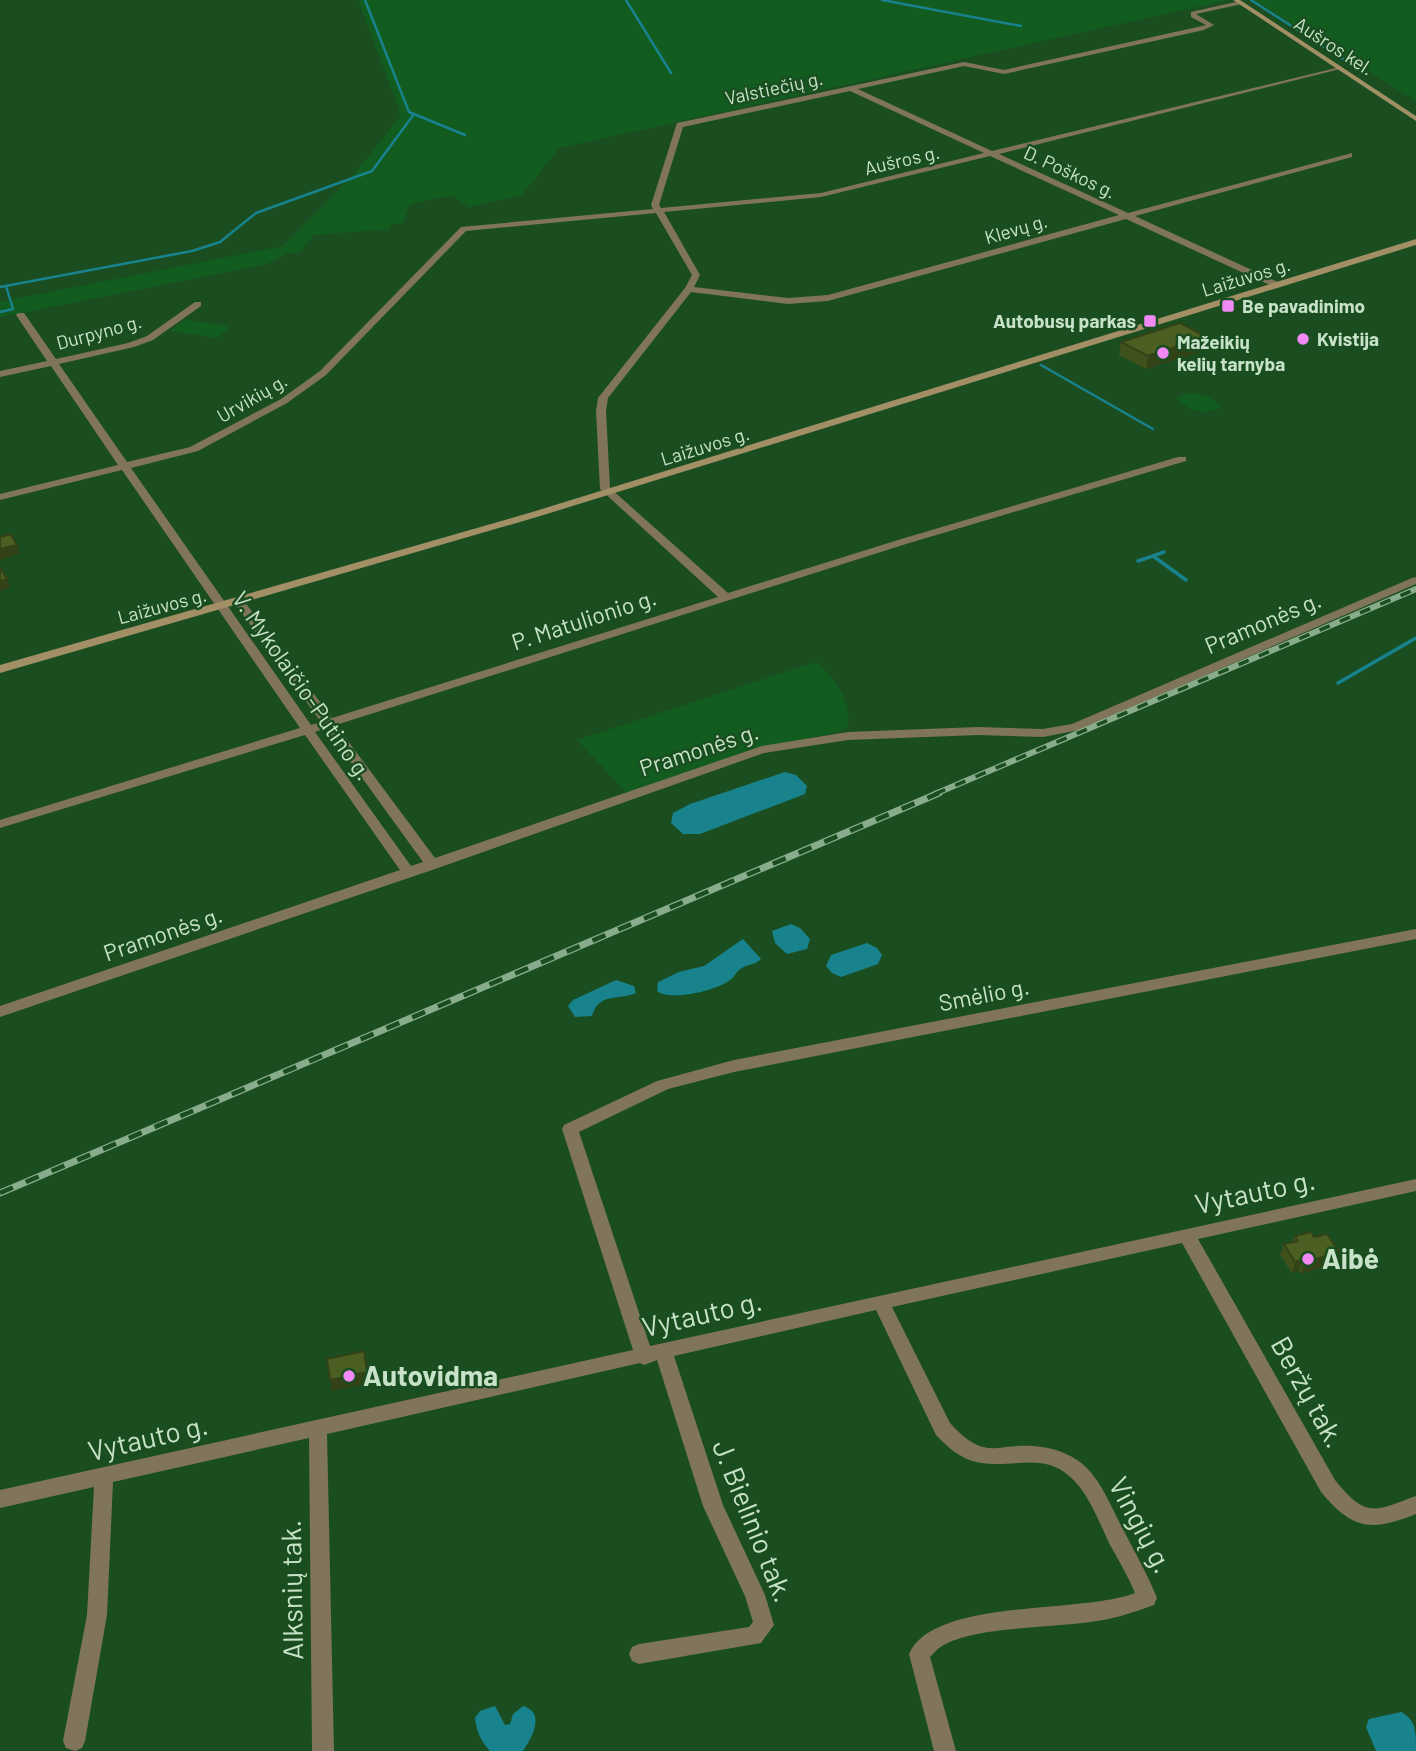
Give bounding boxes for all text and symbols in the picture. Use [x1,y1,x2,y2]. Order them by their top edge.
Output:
street label: Aušros kel. [1290,11,1378,80]
street label: Valstiečių g. [723,66,825,109]
street label: Aušros g. [862,140,942,179]
street label: D. Poškos g. [1021,140,1120,203]
street label: Klevų g. [982,209,1050,248]
street label: Laižuvos g. [1199,252,1293,301]
place label: Be pavadinimo [1242,294,1365,317]
marker: Be pavadinimo [1220,298,1236,314]
street label: Durpyno g. [54,309,144,354]
place label: Autobusų parkas [993,309,1136,332]
marker: Autobusų parkas [1142,313,1158,329]
place label: Kvistija [1317,327,1379,350]
place label: Mažeikių kelių tarnyba [1177,330,1285,375]
marker: Kvistija [1295,331,1311,347]
marker: Mažeikių kelių tarnyba [1155,345,1171,361]
street label: Urvikių g. [212,368,291,427]
street label: Laižuvos g. [658,421,752,470]
street label: P. Matulionio g. [508,582,660,656]
street label: Laižuvos g. [115,583,209,628]
street label: V. Mykolaičio-Putino g. [227,585,379,785]
street label: Pramonės g. [1200,585,1325,659]
street label: Pramonės g. [636,717,762,781]
street label: Pramonės g. [100,900,226,966]
street label: Smėlio g. [936,972,1031,1016]
street label: Vytauto g. [1192,1162,1318,1220]
place label: Aibė [1322,1241,1379,1275]
marker: Aibė [1300,1251,1316,1267]
street label: Vytauto g. [638,1283,765,1343]
street label: Beržų tak. [1264,1330,1353,1453]
place label: Autovidma [363,1358,498,1392]
marker: Autovidma [341,1368,357,1384]
street label: Vytauto g. [84,1407,211,1467]
street label: J. Bielinio tak. [706,1435,802,1607]
street label: Vingių g. [1102,1470,1181,1579]
street label: Alksnių tak. [273,1520,309,1660]

